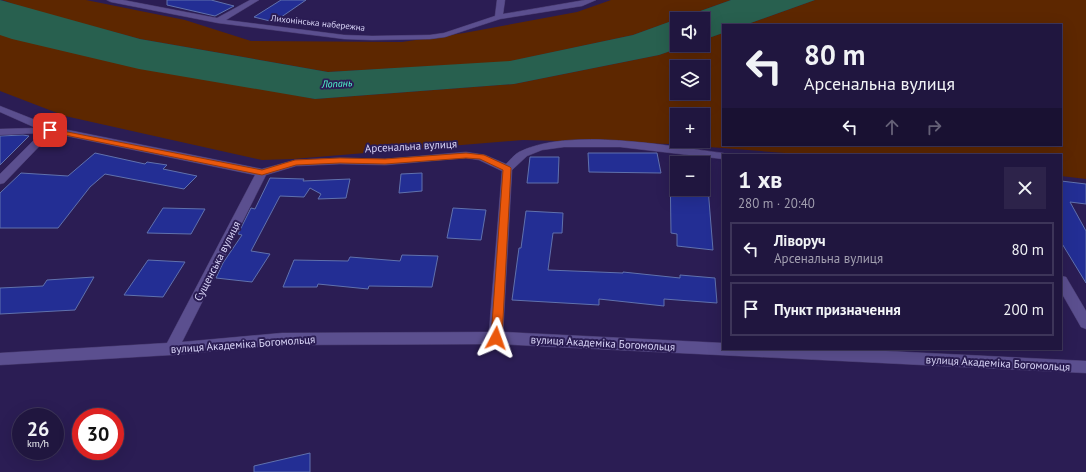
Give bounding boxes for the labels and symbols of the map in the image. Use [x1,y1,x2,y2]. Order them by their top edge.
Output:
street label: Лихонінська набережна [269,12,366,33]
water label: Лопань [320,76,353,91]
pin [33,113,67,147]
street label: Арсенальна вулиця [365,137,457,155]
street label: Сущенська вулиця [191,219,243,303]
position arrow [475,317,517,359]
street label: вулиця Академіка Богомольця [170,332,316,356]
street label: вулиця Академіка Богомольця [530,332,676,354]
street label: вулиця Академіка Богомольця [925,352,1071,374]
speed limit sign: 30 [72,408,124,460]

